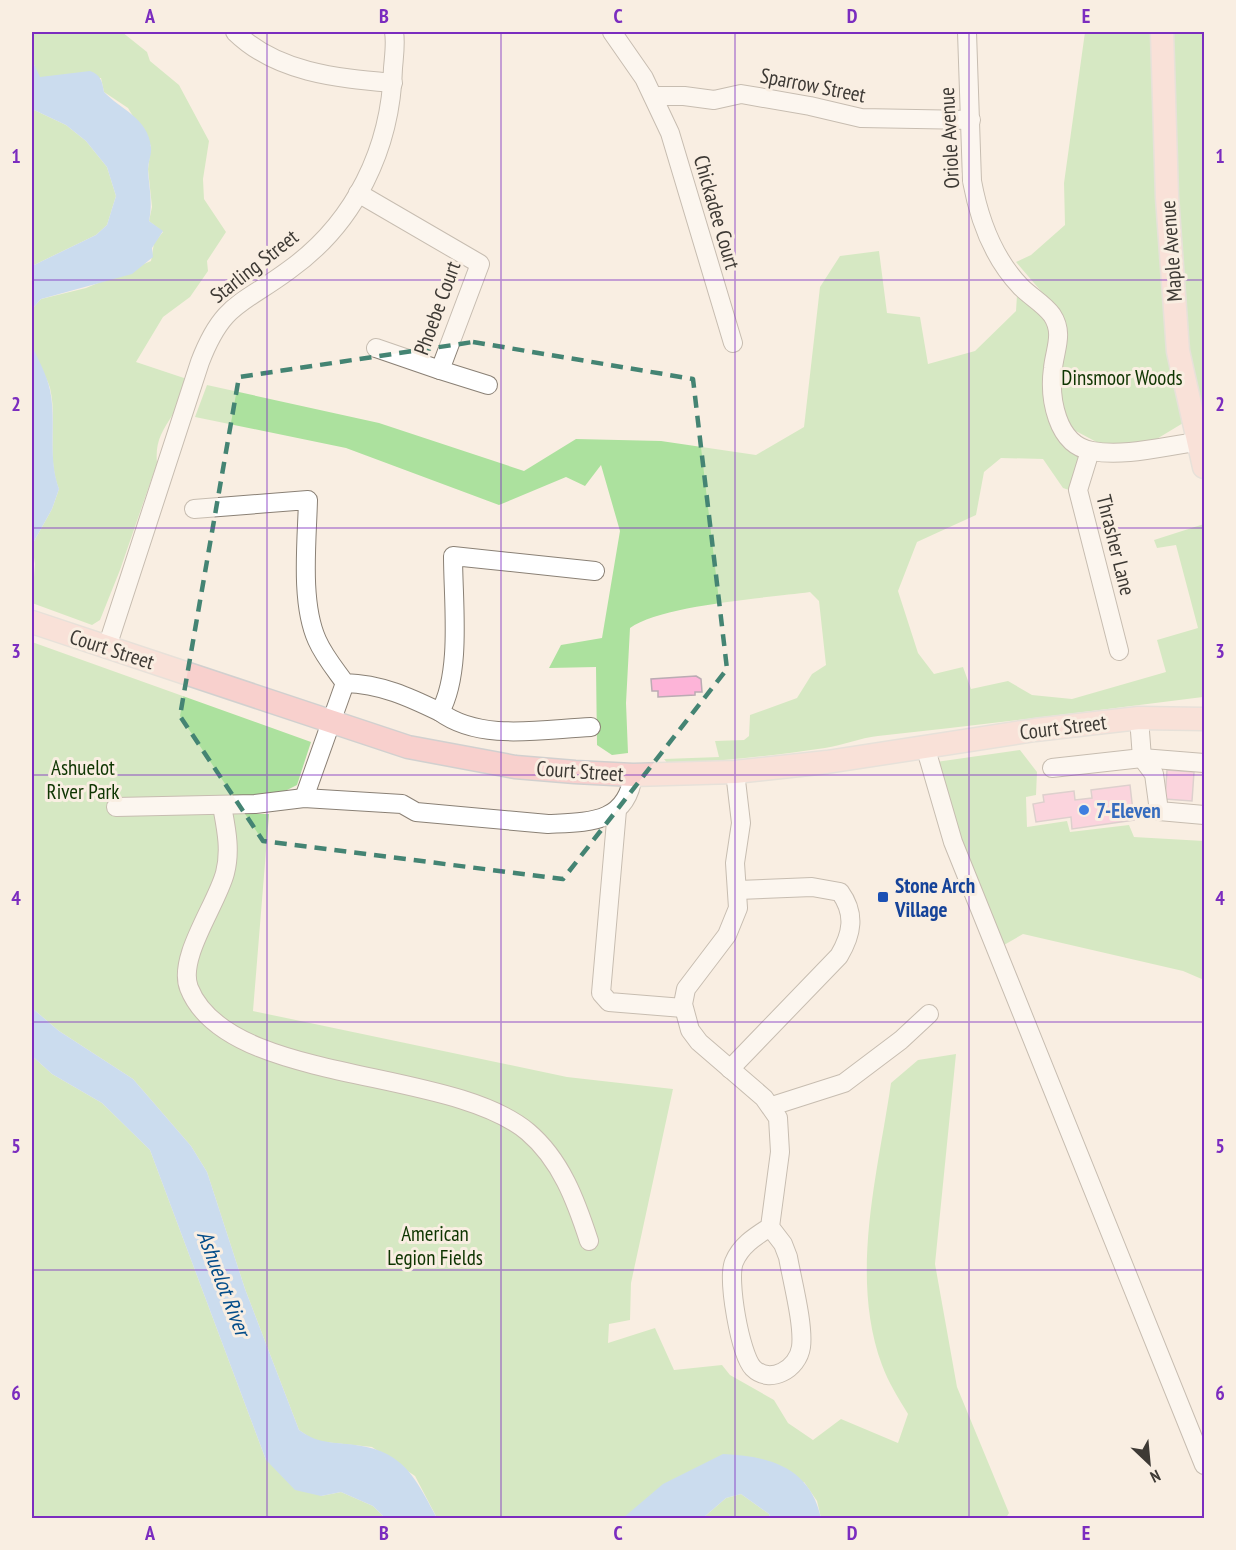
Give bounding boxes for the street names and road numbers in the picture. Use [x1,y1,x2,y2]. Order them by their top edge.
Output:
street label: Sparrow Street [758,62,868,108]
street label: Oriole Avenue [933,87,965,189]
street label: Chickadee Court [688,152,746,272]
street label: Maple Avenue [1154,199,1188,303]
street label: Starling Street [204,223,304,309]
street label: Phoebe Court [408,257,467,359]
street label: Thrasher Lane [1090,492,1142,598]
street label: Court Street [66,623,158,675]
street label: Court Street [1018,708,1108,746]
street label: Court Street [536,754,625,788]

